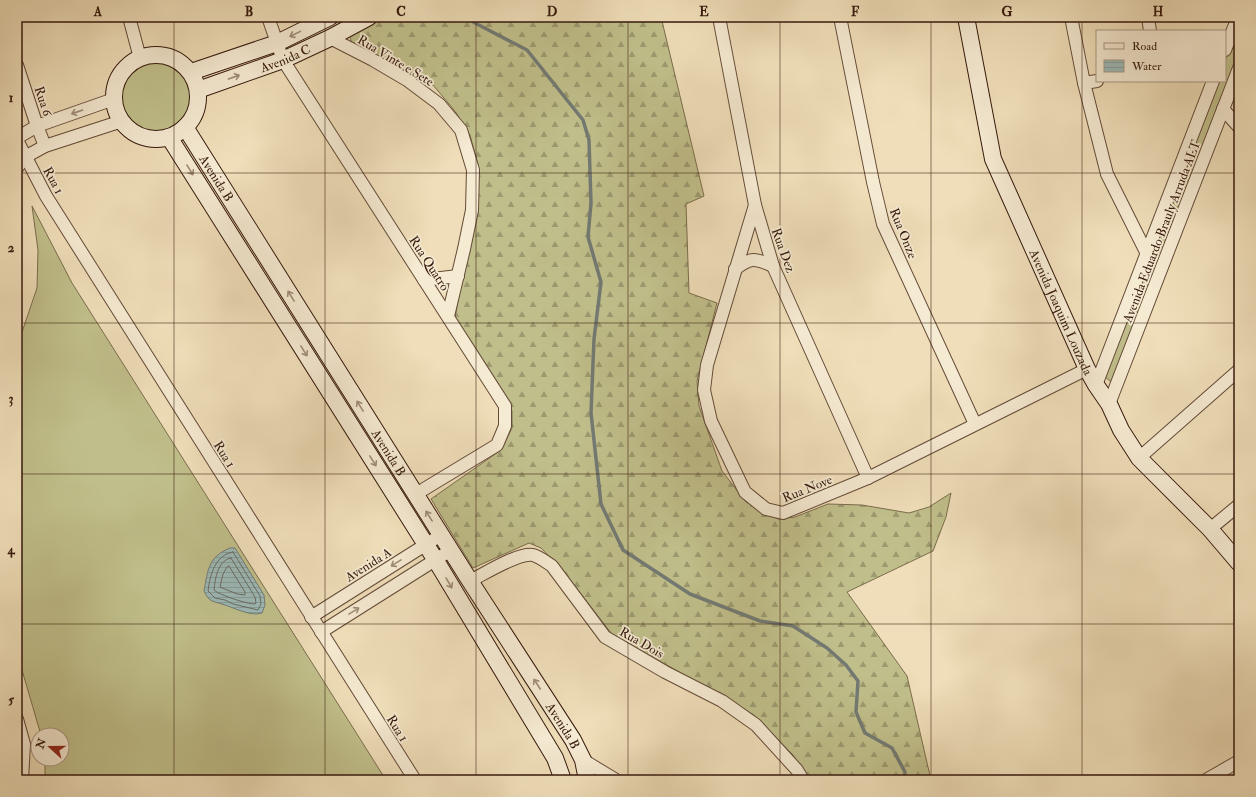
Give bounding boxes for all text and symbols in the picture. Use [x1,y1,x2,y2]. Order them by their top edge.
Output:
text: A [93,4,103,20]
text: B [245,4,253,20]
text: C [396,4,406,20]
text: D [547,4,558,20]
text: E [699,4,709,20]
text: F [851,4,860,20]
text: G [1002,4,1013,20]
text: H [1153,4,1164,20]
legend [1096,30,1226,82]
one-way arrow [290,31,302,38]
street label: Rua Vinte e Sete [354,32,437,90]
text: Road [1132,39,1157,54]
street label: Avenida C [257,41,313,77]
text: Water [1131,59,1162,74]
one-way arrow [228,73,241,80]
street label: Rua 6 [31,84,56,120]
text: 1 [9,90,14,106]
one-way arrow [71,109,84,116]
street label: Avenida Eduardo Brauly Arruda ALT [1119,138,1205,326]
street label: Avenida B [195,151,237,205]
street label: Rua 1 [39,164,67,197]
one-way arrow [186,164,194,176]
street label: Rua Onze [886,206,921,261]
street label: Rua Dez [768,226,799,275]
street label: Rua Quatro [405,233,453,294]
text: 2 [8,240,15,256]
street label: Avenida Joaquim Louzada [1025,246,1096,379]
one-way arrow [287,291,295,302]
one-way arrow [300,345,308,356]
text: 3 [9,391,14,407]
one-way arrow [356,401,364,412]
street label: Avenida B [367,426,409,479]
street label: Rua 1 [210,438,239,471]
one-way arrow [369,455,377,466]
street label: Rua Nove [780,471,835,506]
one-way arrow [425,510,433,522]
text: 4 [6,542,15,558]
street label: Avenida A [342,544,395,586]
one-way arrow [390,559,402,567]
one-way arrow [446,577,454,589]
one-way arrow [348,607,359,615]
street label: Rua Dois [616,624,667,662]
one-way arrow [533,679,541,690]
text: 5 [8,692,14,708]
street label: Avenida B [541,699,583,752]
street label: Rua 1 [383,712,412,745]
north arrow [30,727,70,767]
text: N [33,736,49,751]

